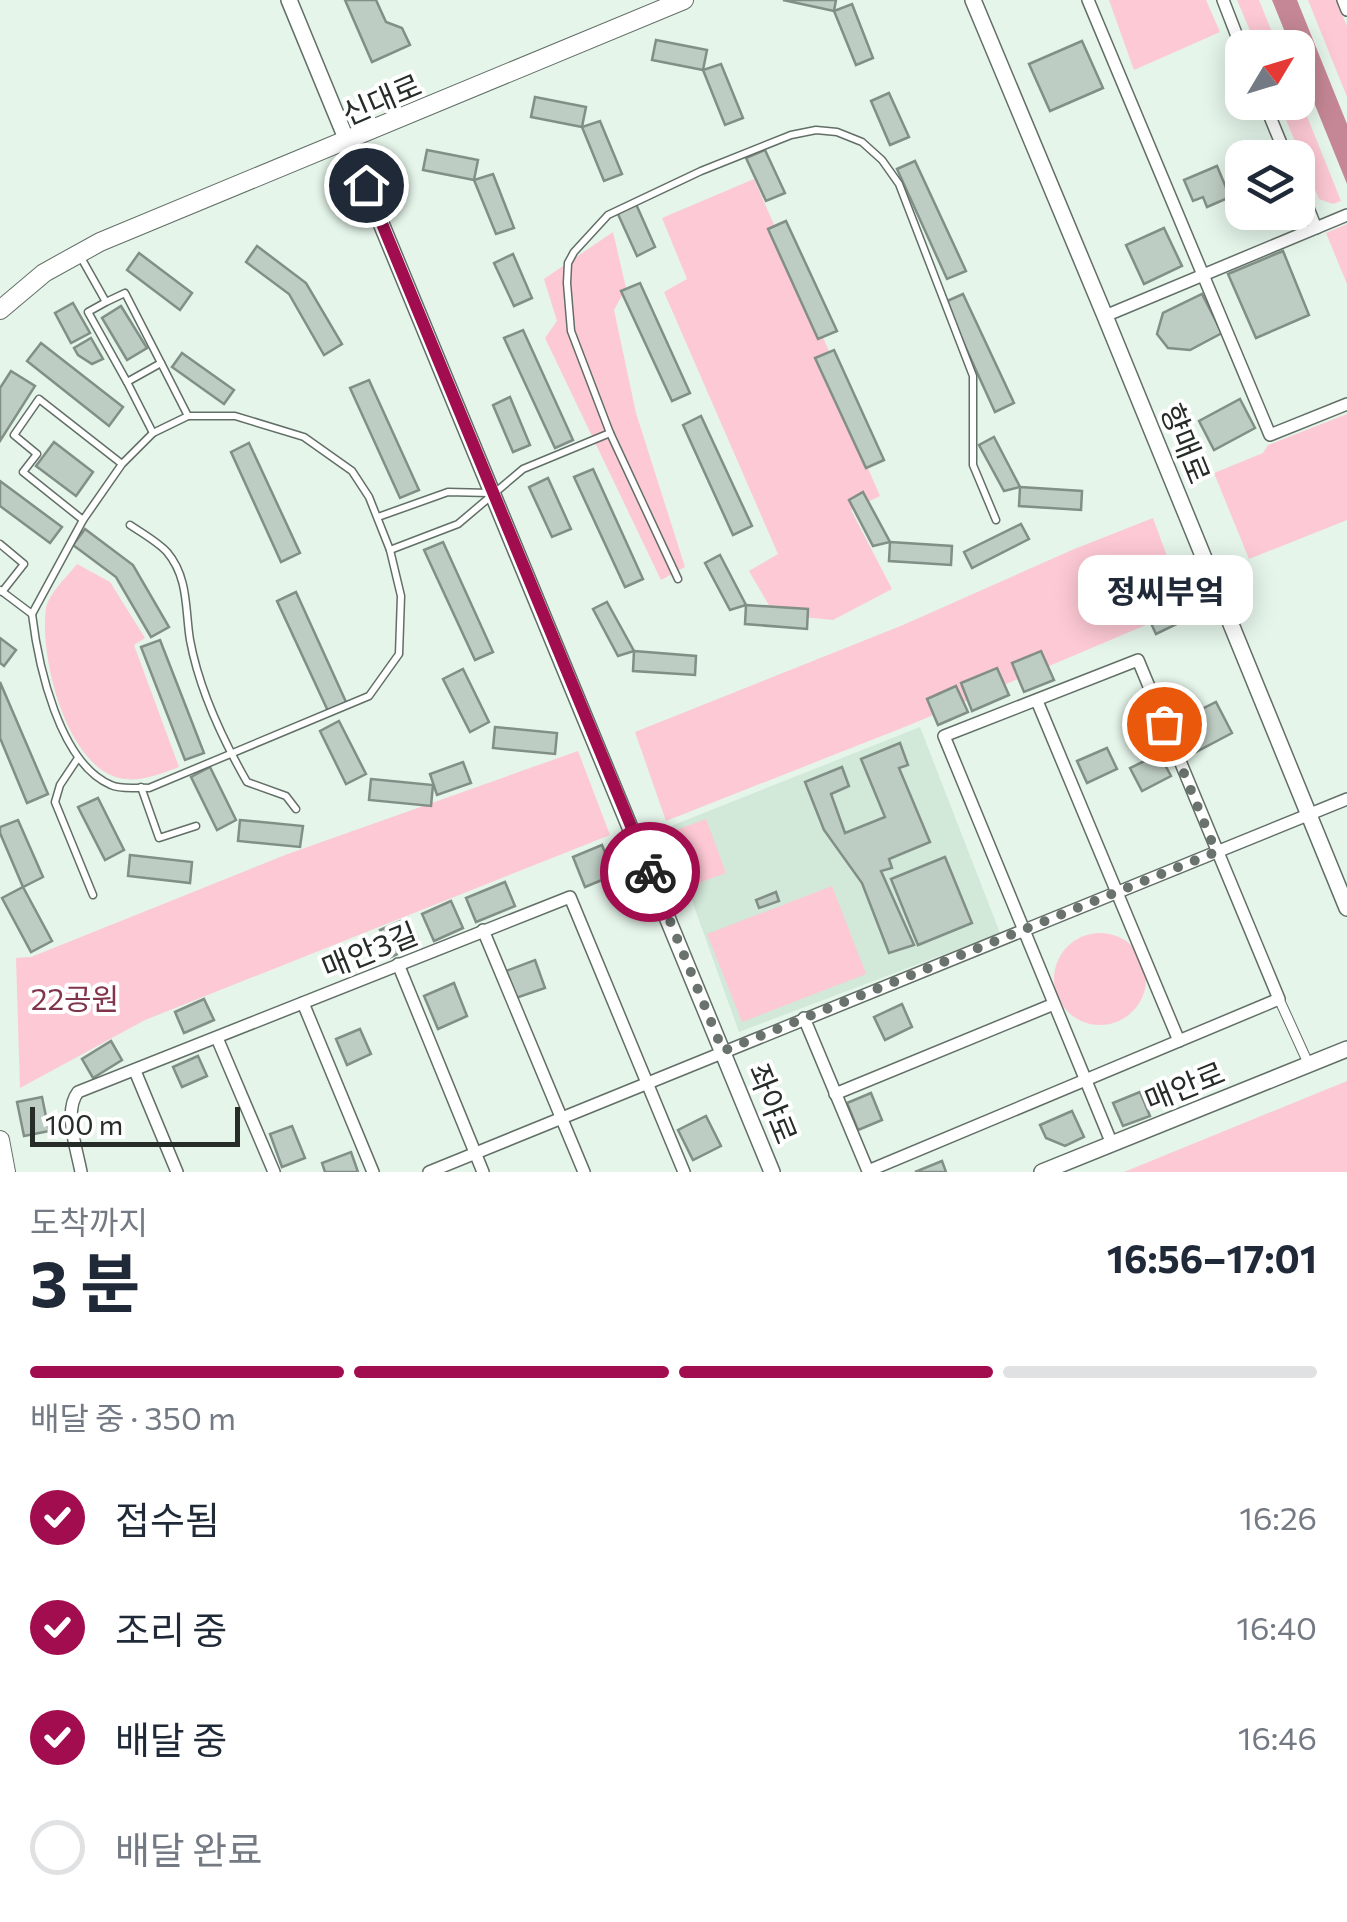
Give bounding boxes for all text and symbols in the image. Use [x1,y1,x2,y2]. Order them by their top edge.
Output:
north arrow [1225,30,1315,120]
map controls [1225,30,1315,230]
street label: 신대로 [336,65,426,131]
button: layers [1225,140,1315,230]
pin [324,143,409,228]
icon: home [339,158,394,213]
street label: 향매로 [1154,398,1220,488]
callout: 정씨부엌 [1076,554,1252,624]
text: 정씨부엌 [1107,570,1224,610]
pin [1122,682,1207,767]
icon: bag [1137,697,1192,752]
courier [600,822,700,922]
icon: bike [623,845,678,900]
street label: 매안3길 [316,913,422,985]
park label: 22공원 [31,979,119,1016]
street label: 매안로 [1139,1052,1229,1118]
street label: 좌야로 [741,1058,807,1148]
scale bar [30,1102,240,1146]
text: 100 m [45,1107,123,1141]
text: 도착까지 [30,1201,148,1241]
text: 16:56–17:01 [1107,1234,1317,1281]
text: 3 분 [30,1241,140,1320]
text: 배달 중 · 350 m [30,1397,236,1437]
icon: check [30,1490,85,1545]
text: 접수됨 [115,1495,220,1542]
text: 16:26 [1239,1497,1317,1537]
icon: check [30,1600,85,1655]
text: 조리 중 [115,1605,227,1652]
text: 16:40 [1236,1607,1317,1647]
icon: check [30,1710,85,1765]
text: 배달 중 [115,1715,227,1762]
text: 16:46 [1238,1717,1317,1757]
text: 배달 완료 [115,1825,262,1872]

